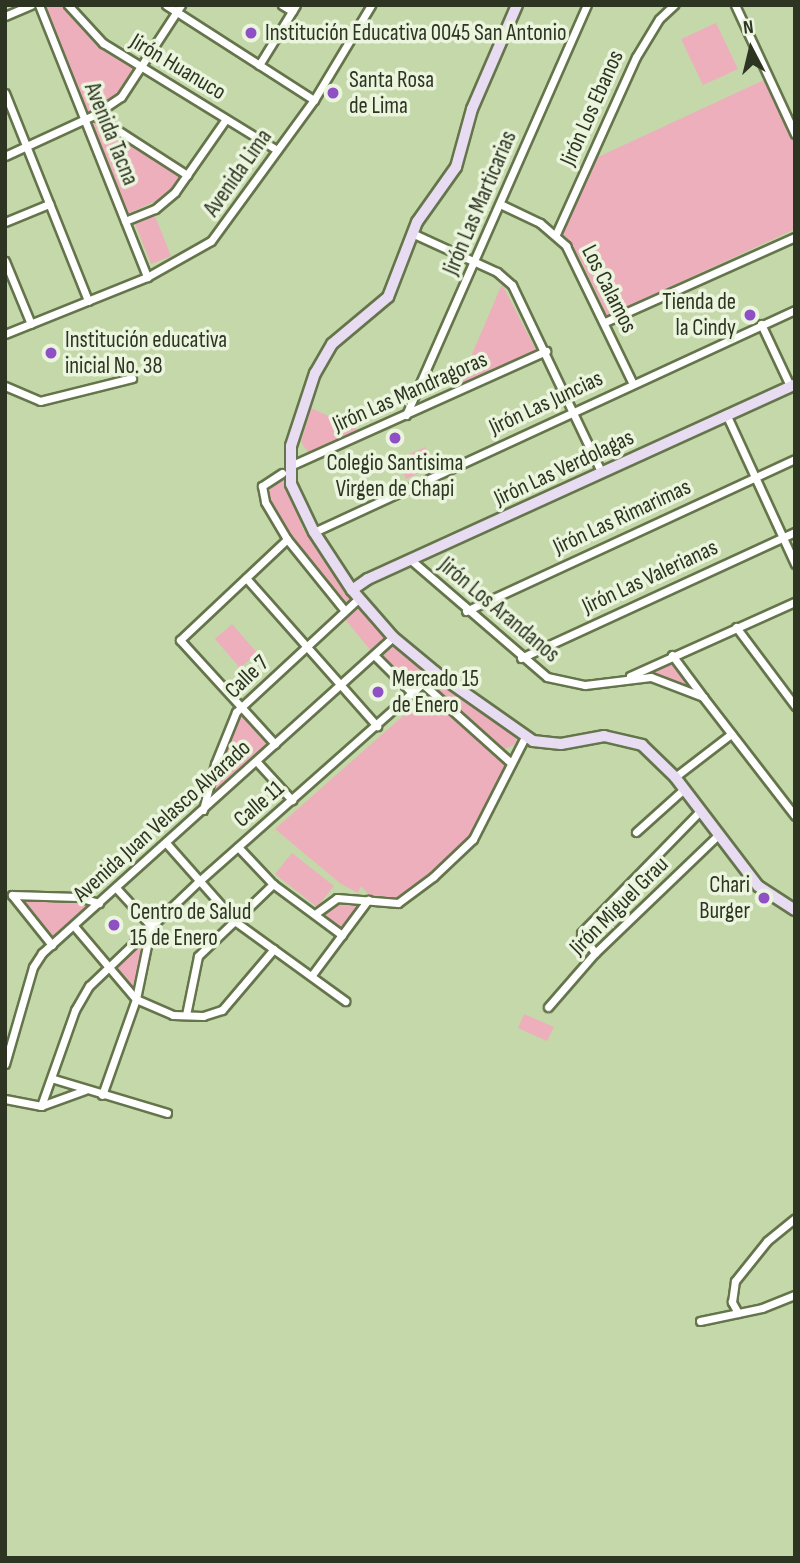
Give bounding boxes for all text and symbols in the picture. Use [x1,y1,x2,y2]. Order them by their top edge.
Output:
north arrow [716,14,786,84]
text: N [742,16,755,40]
place label: Institución Educativa 0045 San Antonio [265,19,566,47]
marker: Institución Educativa 0045 San Antonio [243,25,259,41]
street label: Jirón Huanuco [125,28,231,106]
street label: Jirón Los Ebanos [554,46,630,170]
place label: Santa Rosa de Lima [349,66,434,120]
street label: Avenida Tacna [78,79,144,189]
marker: Santa Rosa de Lima [323,83,343,103]
street label: Avenida Lima [198,124,278,222]
street label: Jirón Las Marticarias [437,127,523,279]
street label: Los Calamos [575,240,643,338]
place label: Tienda de la Cindy [662,288,736,342]
marker: Tienda de la Cindy [742,307,758,323]
place label: Institución educativa inicial No. 38 [65,326,227,380]
marker: Institución educativa inicial No. 38 [43,345,59,361]
street label: Jirón Las Mandragoras [328,346,492,438]
street label: Jirón Las Juncias [485,365,607,441]
street label: Jirón Las Verdolagas [490,424,638,512]
marker: Colegio Santisima Virgen de Chapi [387,430,403,446]
place label: Colegio Santisima Virgen de Chapi [327,449,463,503]
street label: Jirón Las Rimarimas [549,473,695,561]
street label: Jirón Las Valerianas [578,534,722,620]
street label: Jirón Los Arandanos [433,551,565,669]
street label: Calle 7 [219,650,275,704]
place label: Mercado 15 de Enero [392,665,479,719]
marker: Mercado 15 de Enero [370,684,386,700]
street label: Avenida Juan Velasco Alvarado [68,734,256,908]
street label: Calle 11 [228,775,290,833]
street label: Jirón Miguel Grau [564,851,674,961]
place label: Chari Burger [699,871,750,925]
marker: Chari Burger [756,890,772,906]
place label: Centro de Salud 15 de Enero [130,898,251,952]
marker: Centro de Salud 15 de Enero [104,915,124,935]

